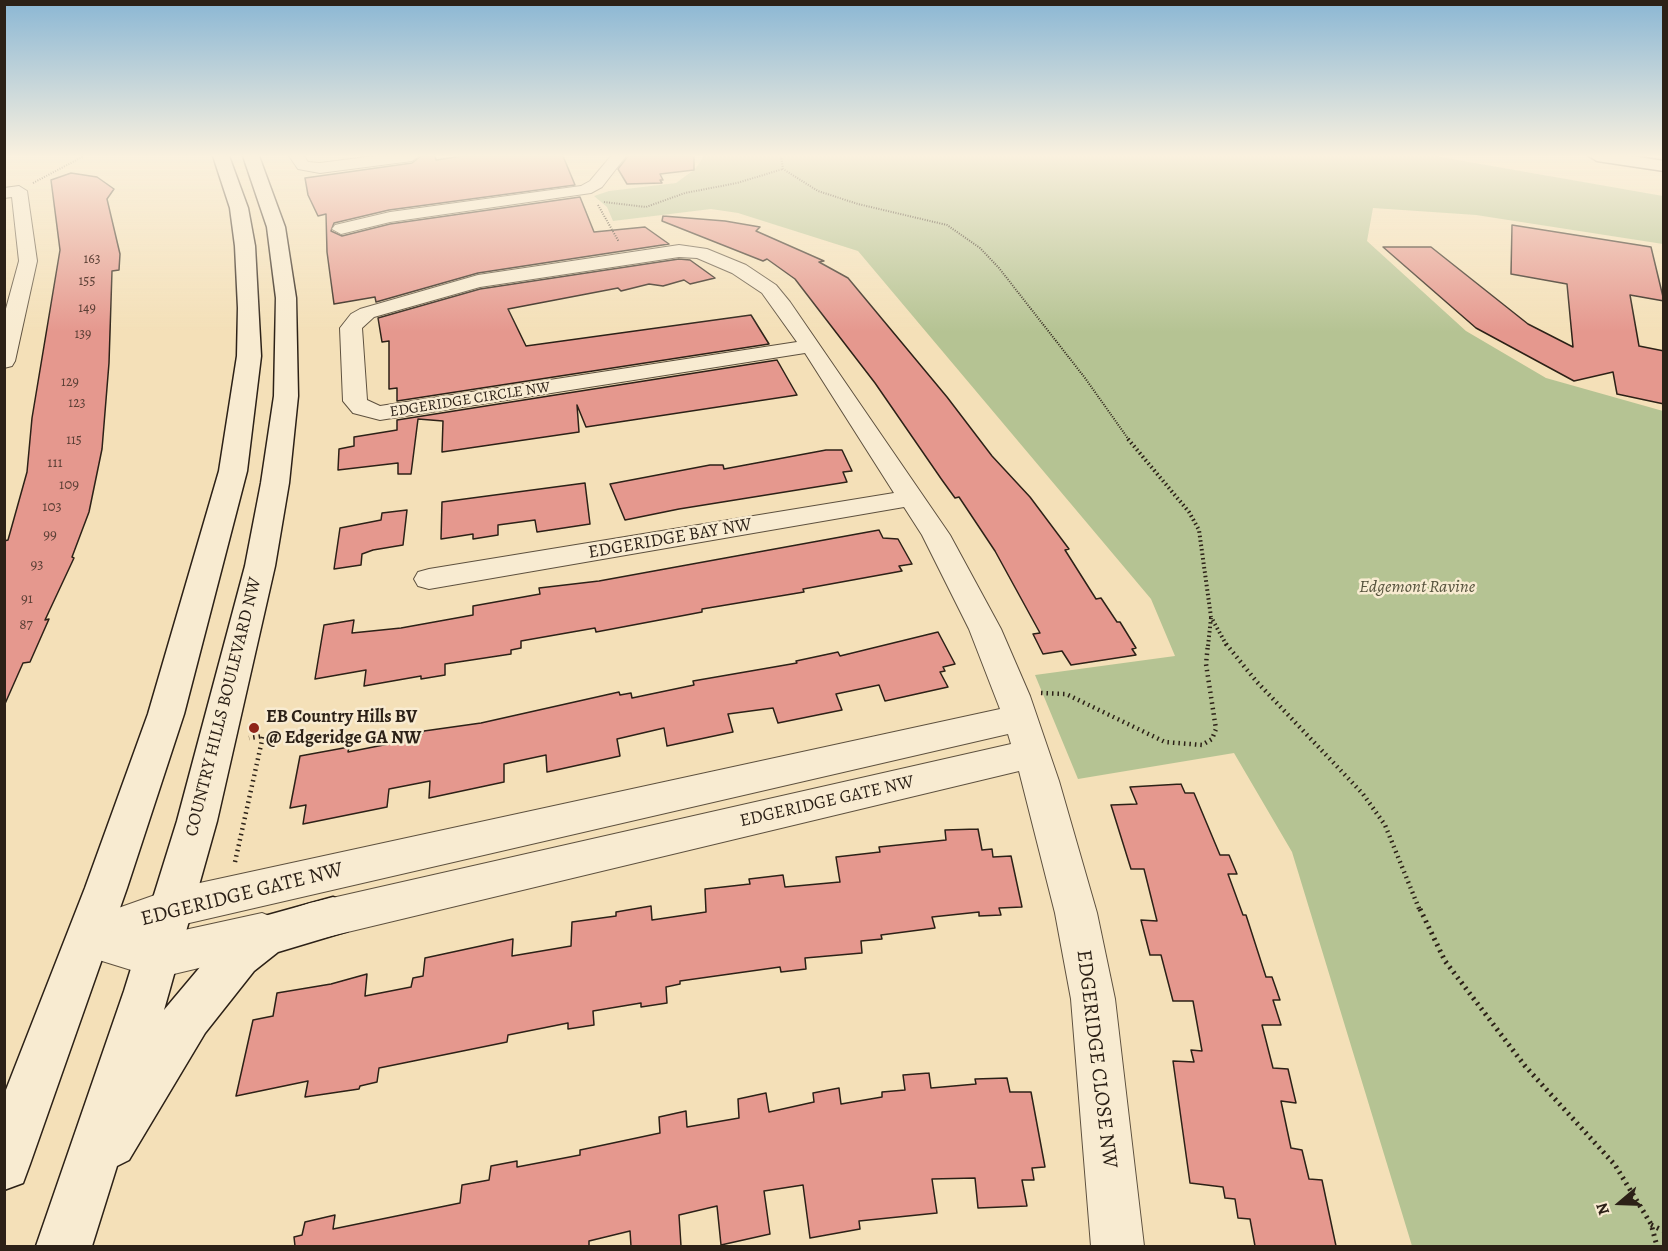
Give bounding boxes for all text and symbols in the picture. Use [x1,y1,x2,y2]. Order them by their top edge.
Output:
house number: 163 [83,252,101,268]
house number: 155 [79,274,95,290]
house number: 149 [78,301,96,317]
house number: 139 [75,327,91,343]
house number: 129 [61,375,79,391]
street label: EDGERIDGE CIRCLE NW [388,378,552,422]
house number: 123 [68,396,86,412]
house number: 115 [66,433,82,449]
house number: 111 [47,454,63,472]
house number: 109 [59,476,79,494]
house number: 103 [42,498,62,516]
street label: EDGERIDGE BAY NW [586,514,754,564]
house number: 99 [43,526,57,544]
house number: 93 [30,556,44,574]
street label: COUNTRY HILLS BOULEVARD NW [181,575,267,839]
park label: Edgemont Ravine [1359,577,1475,599]
house number: 91 [21,590,33,608]
house number: 87 [19,616,33,634]
place label: EB Country Hills BV @ Edgeridge GA NW [266,707,421,750]
marker: EB Country Hills BV @ Edgeridge GA NW [247,721,261,735]
street label: EDGERIDGE GATE NW [738,771,916,833]
street label: EDGERIDGE GATE NW [138,858,346,932]
street label: EDGERIDGE CLOSE NW [1070,948,1122,1170]
north arrow [1590,1173,1650,1233]
text: N [1591,1200,1615,1218]

